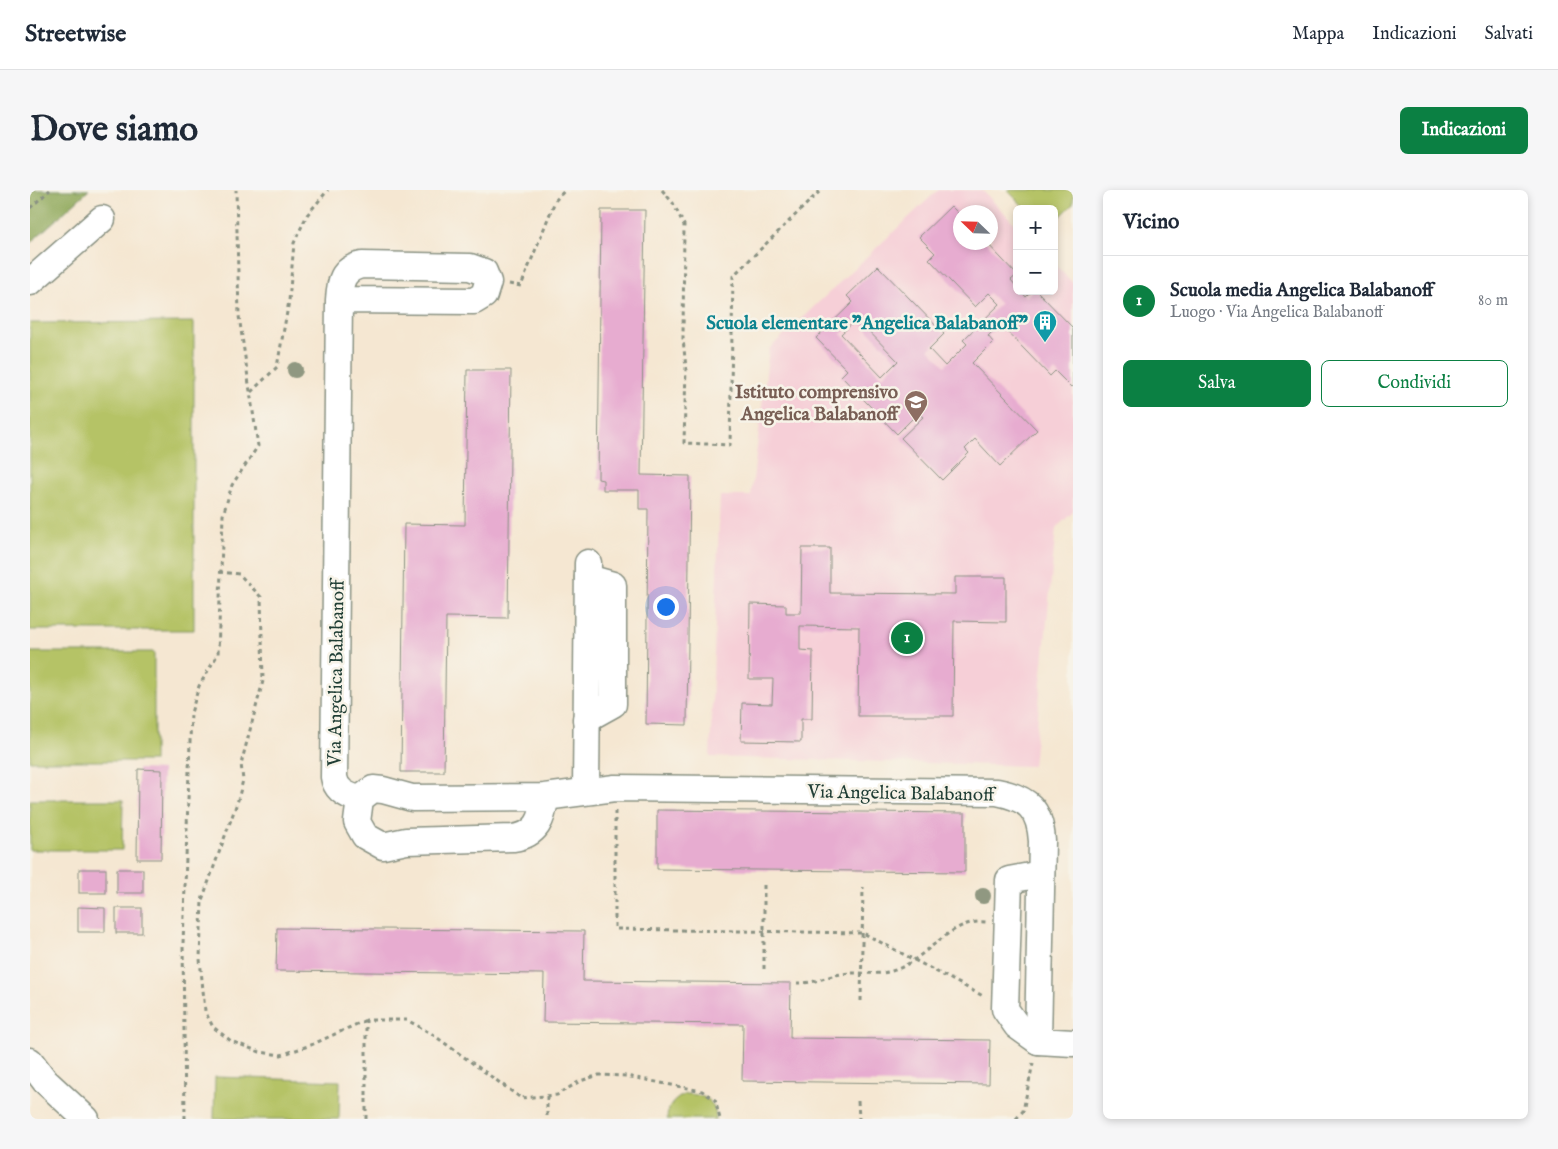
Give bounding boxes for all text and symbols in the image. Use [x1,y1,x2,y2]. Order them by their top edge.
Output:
text: Streetwise [25,19,126,50]
text: Mappa [1292,23,1344,46]
text: Indicazioni [1372,23,1457,46]
text: Salvati [1485,23,1533,46]
button: Indicazioni [1400,107,1528,154]
text: Dove siamo [30,108,198,153]
north arrow [953,205,998,250]
map controls [1013,205,1058,295]
button: + [1013,205,1058,250]
text: Vicino [1123,209,1179,236]
button: − [1013,250,1058,295]
text: Scuola media Angelica Balabanoff [1170,279,1433,303]
text: 1 [1136,291,1142,311]
text: 80 m [1478,291,1508,311]
text: Luogo · Via Angelica Balabanoff [1170,303,1383,323]
building icon: Scuola elementare "Angelica Balabanoff" [1032,309,1058,343]
place label: Scuola elementare "Angelica Balabanoff" [706,312,1029,336]
button: Salva [1123,360,1311,407]
button: Condividi [1321,360,1508,407]
place label: Istituto comprensivo Angelica Balabanoff [735,381,901,427]
school or university icon: Istituto comprensivo Angelica Balabanoff [903,389,929,423]
street label: Via Angelica Balabanoff [323,577,351,768]
your location [653,594,679,620]
pin: 1 [891,619,923,657]
street label: Via Angelica Balabanoff [806,780,997,808]

